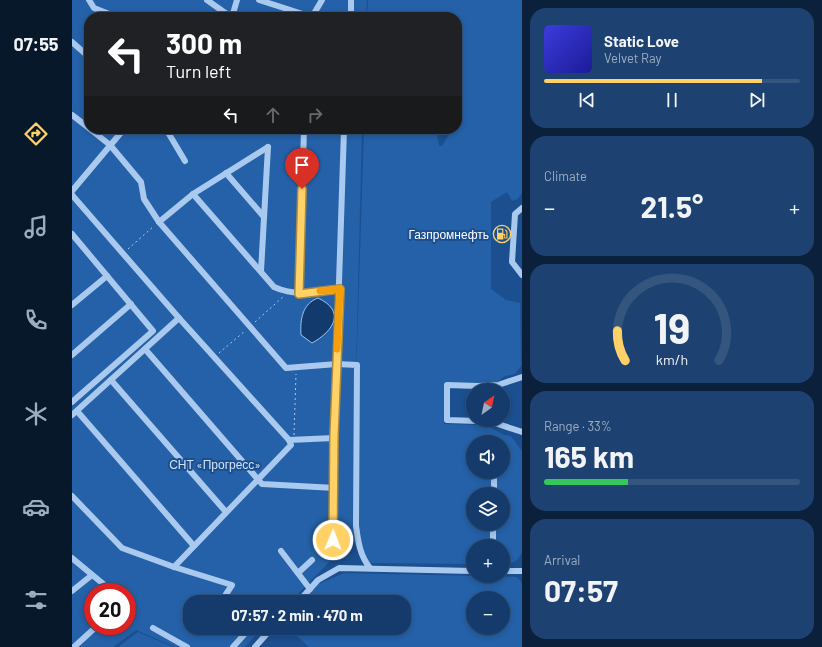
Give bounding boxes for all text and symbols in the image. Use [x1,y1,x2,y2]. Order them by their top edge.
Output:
text: 300 m [166,26,242,60]
icon: left [100,28,152,80]
text: Static Love [604,32,679,50]
text: 07:55 [13,33,59,55]
text: Velvet Ray [604,50,662,66]
text: Turn left [166,60,232,82]
icon: previous [576,89,598,111]
icon: pause [661,89,683,111]
icon: next [746,89,768,111]
icon: left [220,104,242,126]
icon: ahead [262,104,284,126]
icon: right [304,104,326,126]
icon: directions [22,120,50,148]
pin [285,148,319,189]
icon: arrive [291,154,313,176]
text: Climate [544,168,587,184]
text: 21.5° [641,188,703,224]
text: − [544,194,555,220]
text: + [789,194,800,220]
icon: music [22,213,50,241]
fuel station icon: Газпромнефть [492,224,512,244]
place label: Газпромнефть [408,227,489,242]
text: 19 [654,302,690,352]
icon: phone [22,306,50,334]
text: km/h [656,351,688,368]
north arrow [466,383,510,427]
map controls [466,383,510,635]
icon: climate [22,400,50,428]
text: Range · 33% [544,418,612,434]
button: sound [466,435,510,479]
text: 165 km [544,438,634,474]
park label: СНТ «Прогресс» [169,457,261,472]
button: layers [466,487,510,531]
icon: car [22,493,50,521]
position arrow [312,519,354,561]
button: + [466,539,510,583]
text: Arrival [544,552,580,568]
text: 07:57 [544,572,618,608]
speed limit sign: 20 [84,583,136,635]
icon: filters [22,586,50,614]
button: − [466,591,510,635]
text: 07:57 · 2 min · 470 m [231,606,363,624]

